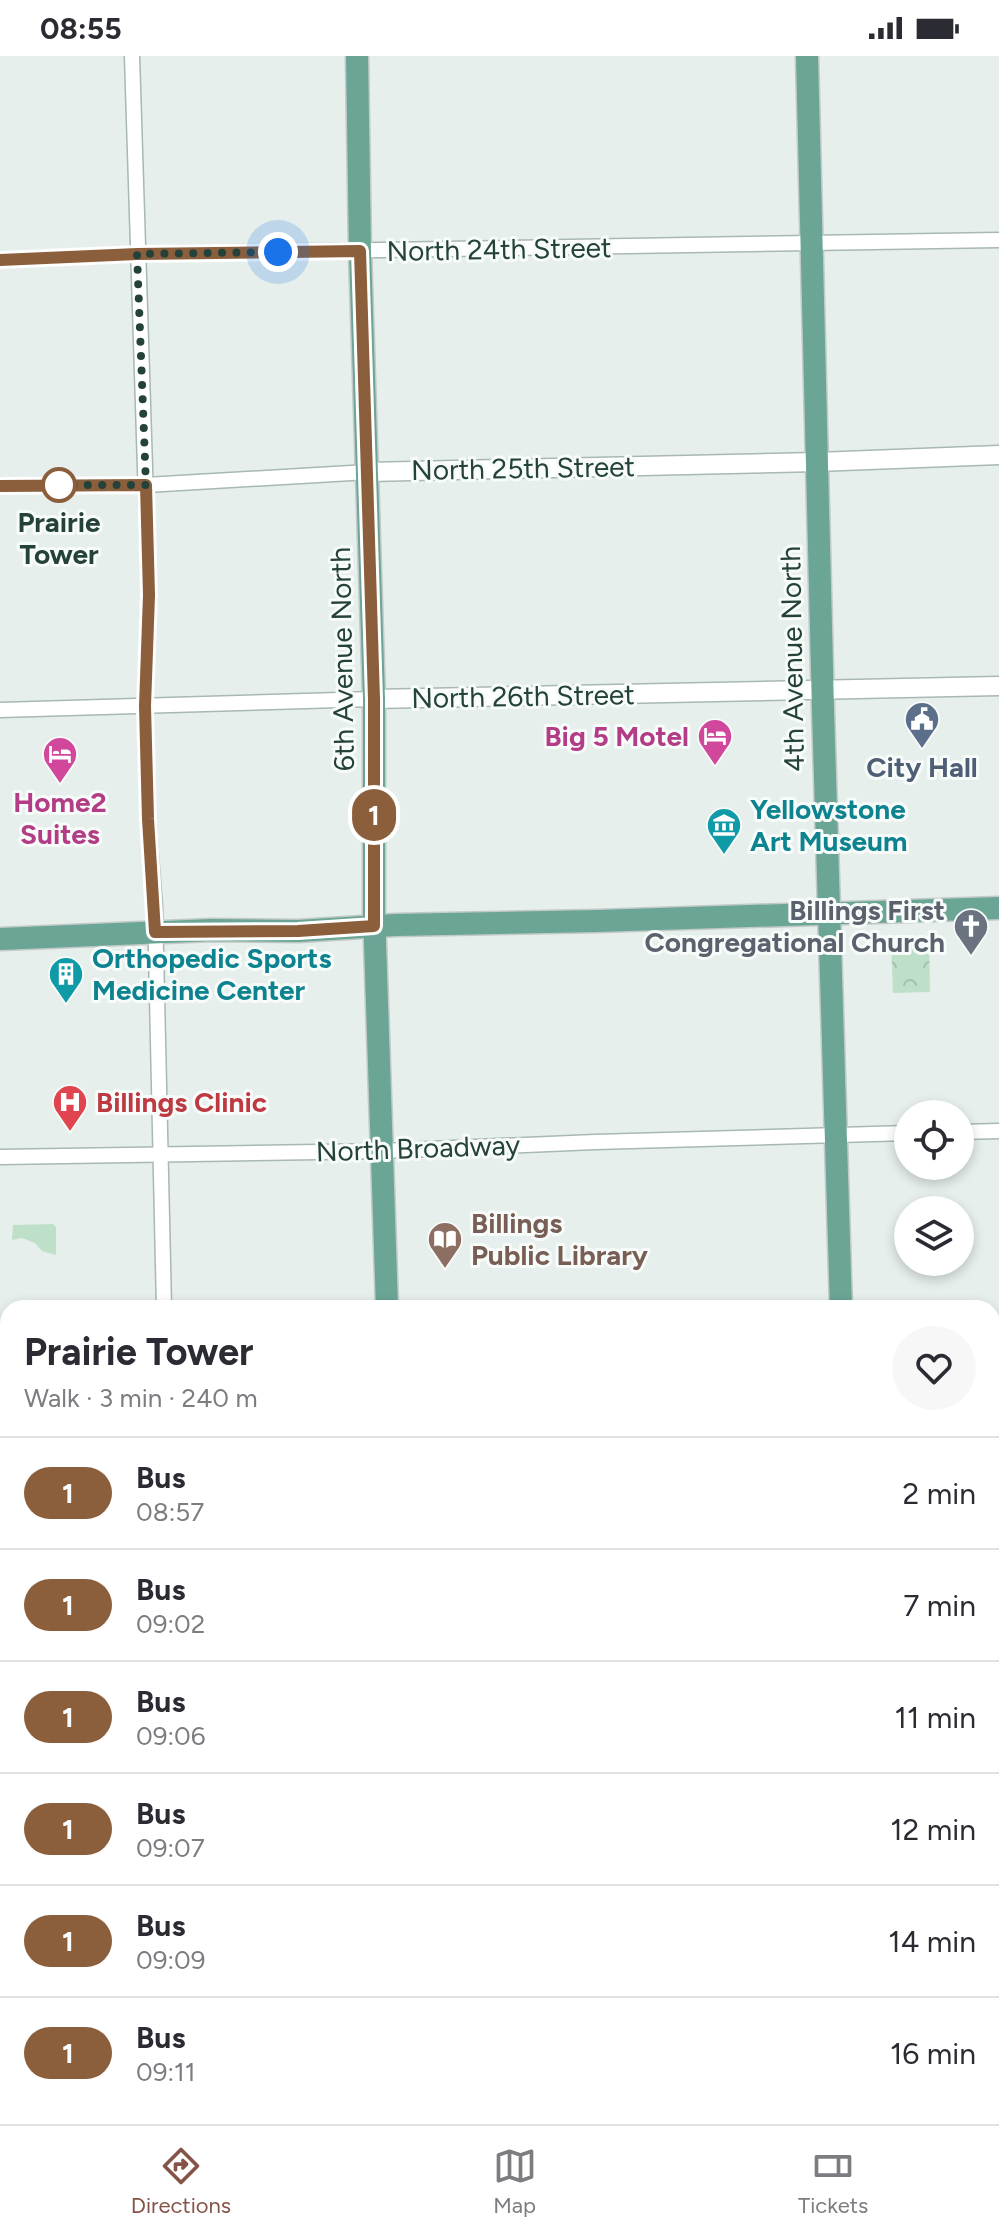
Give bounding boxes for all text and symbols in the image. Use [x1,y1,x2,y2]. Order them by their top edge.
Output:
text: 08:55 [40,10,122,47]
street label: North 24th Street [386,230,612,268]
your location [258,232,298,272]
street label: North 25th Street [411,449,635,487]
marker: Prairie Tower [42,468,76,502]
place label: Prairie Tower [17,505,101,571]
street label: 4th Avenue North [773,546,811,772]
street label: 6th Avenue North [323,547,361,771]
street label: North 26th Street [411,677,635,715]
public building icon: City Hall [903,700,941,750]
hotel icon: Big 5 Motel [696,717,734,767]
place label: Big 5 Motel [544,719,689,753]
hotel icon: Home2 Suites [41,735,79,785]
place label: City Hall [866,750,978,784]
place label: Home2 Suites [13,785,107,851]
line badge: 1 [348,789,400,841]
place label: Yellowstone Art Museum [750,792,907,858]
text: 1 [368,798,380,832]
museum icon: Yellowstone Art Museum [705,806,743,856]
place label: Billings First Congregational Church [645,893,945,959]
church icon: Billings First Congregational Church [952,907,990,957]
place label: Orthopedic Sports Medicine Center [92,941,331,1007]
building icon: Orthopedic Sports Medicine Center [47,955,85,1005]
hospital icon: Billings Clinic [51,1083,89,1133]
place label: Billings Clinic [96,1085,267,1119]
map controls [894,1100,974,1276]
button: locate [894,1100,974,1180]
street label: North Broadway [315,1127,521,1169]
button: layers [894,1196,974,1276]
place label: Billings Public Library [471,1206,649,1272]
library icon: Billings Public Library [426,1220,464,1270]
button: heart [892,1326,976,1410]
text: Prairie Tower [24,1329,253,1375]
text: Walk · 3 min · 240 m [24,1382,258,1414]
text: Bus [136,1459,185,1496]
text: 2 min [903,1475,976,1512]
text: 1 [62,1476,74,1510]
text: 08:57 [136,1496,204,1528]
text: Bus [136,1571,185,1608]
text: 7 min [903,1587,976,1624]
text: 1 [62,1588,74,1622]
text: 09:02 [136,1608,205,1640]
text: Bus [136,1683,185,1720]
text: 11 min [895,1699,976,1736]
text: 1 [62,1700,74,1734]
text: 09:06 [136,1720,205,1752]
text: Bus [136,1795,185,1832]
text: 12 min [890,1811,976,1848]
text: 1 [62,1812,74,1846]
text: 09:07 [136,1832,205,1864]
text: Bus [136,1907,185,1944]
text: 14 min [888,1923,976,1960]
text: 1 [62,1924,74,1958]
text: 09:09 [136,1944,205,1976]
text: Bus [136,2019,185,2056]
text: 16 min [890,2035,976,2072]
text: 1 [62,2036,74,2070]
text: 09:11 [136,2056,195,2088]
tab: Directions [131,2144,231,2219]
tab: Map [493,2144,537,2219]
tab: Tickets [798,2144,868,2219]

